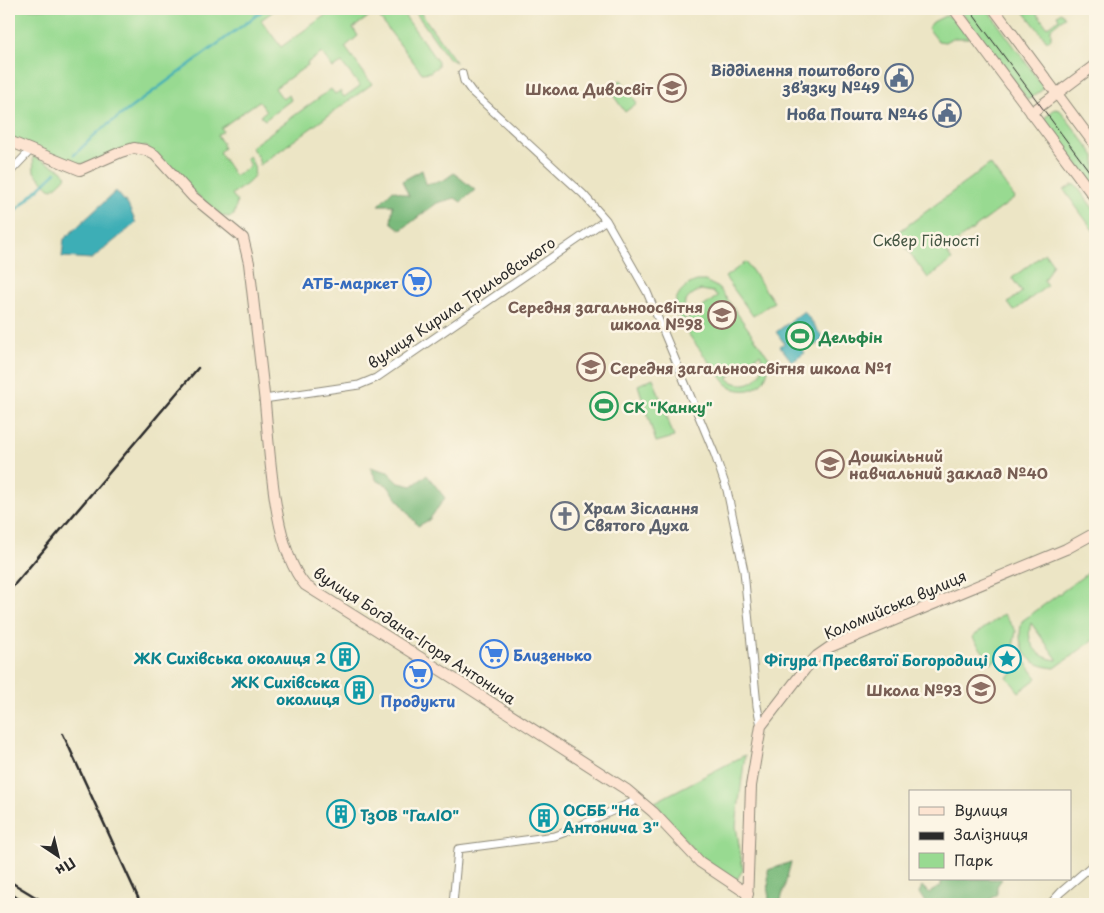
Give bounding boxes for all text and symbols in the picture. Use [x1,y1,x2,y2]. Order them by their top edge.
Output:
place label: Відділення поштового зв’язку №49 [711,58,880,98]
public building icon: Відділення поштового зв’язку №49 [884,63,914,93]
school or university icon: Школа Дивосвіт [657,73,687,103]
place label: Школа Дивосвіт [525,77,654,100]
public building icon: Нова Пошта №46 [932,98,962,128]
place label: Нова Пошта №46 [786,102,928,125]
park label: Сквер Гідності [873,228,979,251]
street label: вулиця Кирила Трильовського [362,230,560,374]
supermarket icon: АТБ-маркет [402,267,432,297]
place label: АТБ-маркет [302,271,399,294]
place label: Середня загальноосвітня школа №98 [508,295,703,335]
school or university icon: Середня загальноосвітня школа №98 [707,300,737,330]
sports icon: Дельфін [785,321,815,351]
place label: Дельфін [818,325,883,348]
school or university icon: Середня загальноосвітня школа №1 [576,352,606,382]
place label: Середня загальноосвітня школа №1 [610,356,891,379]
sports icon: СК "Канку" [589,391,619,421]
place label: СК "Канку" [623,395,713,418]
place label: Дошкільний навчальний заклад №40 [848,444,1048,484]
school or university icon: Дошкільний навчальний заклад №40 [815,449,845,479]
place label: Храм Зіслання Святого Духа [584,496,699,536]
church icon: Храм Зіслання Святого Духа [550,501,580,531]
street label: вулиця Богдана-Ігоря Антонича [309,561,521,710]
street label: Коломийська вулиця [820,564,970,644]
supermarket icon: Близенько [479,639,509,669]
building icon: ЖК Сихівська околиця 2 [330,642,360,672]
place label: Близенько [513,643,592,666]
place icon: Фігура Пресвятої Богородиці [992,644,1022,674]
place label: ЖК Сихівська околиця 2 [133,646,326,669]
place label: Фігура Пресвятої Богородиці [764,648,988,671]
supermarket icon: Продукти [403,659,433,689]
place label: ЖК Сихівська околиця [230,670,340,710]
school or university icon: Школа №93 [966,674,996,704]
building icon: ЖК Сихівська околиця [344,675,374,705]
place label: Школа №93 [866,678,962,701]
place label: Продукти [381,689,455,712]
legend [909,790,1072,880]
place label: ОСББ "На Антонича 3" [562,798,659,838]
text: Вулиця [954,798,1008,821]
building icon: ТзОВ "ГалІО" [326,799,356,829]
place label: ТзОВ "ГалІО" [360,803,459,826]
building icon: ОСББ "На Антонича 3" [529,803,559,833]
text: Залізниця [953,822,1028,845]
north arrow [32,830,82,880]
text: Парк [954,848,993,871]
text: Пн [51,853,80,881]

